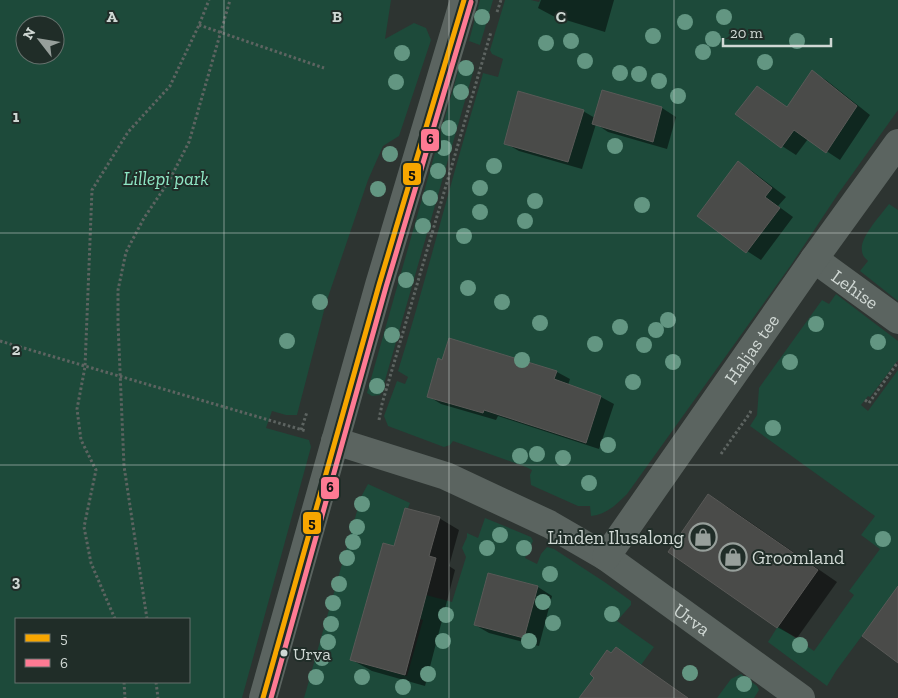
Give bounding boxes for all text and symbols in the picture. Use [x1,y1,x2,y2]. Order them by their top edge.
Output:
text: A [107,7,118,26]
text: B [332,7,342,26]
text: C [556,7,566,26]
north arrow [15,15,65,65]
scale bar [723,15,830,47]
text: N [19,24,39,43]
text: 20 m [730,24,763,42]
text: 1 [13,107,20,126]
line badge: 6 [420,128,440,152]
text: 6 [426,131,434,148]
line badge: 5 [402,162,422,186]
text: 5 [408,166,416,183]
park label: Lillepi park [123,167,209,190]
street label: Lehise [827,265,883,314]
street label: Haljas tee [719,310,784,388]
text: 2 [12,340,21,359]
line badge: 6 [320,476,340,500]
text: 6 [326,479,334,496]
line badge: 5 [302,511,322,535]
text: 5 [308,515,316,532]
shop icon: Linden Ilusalong [688,522,718,552]
place label: Linden Ilusalong [547,526,685,549]
shop icon: Groomland [718,542,748,572]
place label: Groomland [752,546,845,569]
text: 3 [12,572,21,591]
street label: Urva [669,599,715,641]
legend [15,618,190,683]
text: 5 [60,629,68,647]
place label: Urva [293,643,331,665]
marker: Urva [279,648,289,658]
text: 6 [60,654,68,672]

